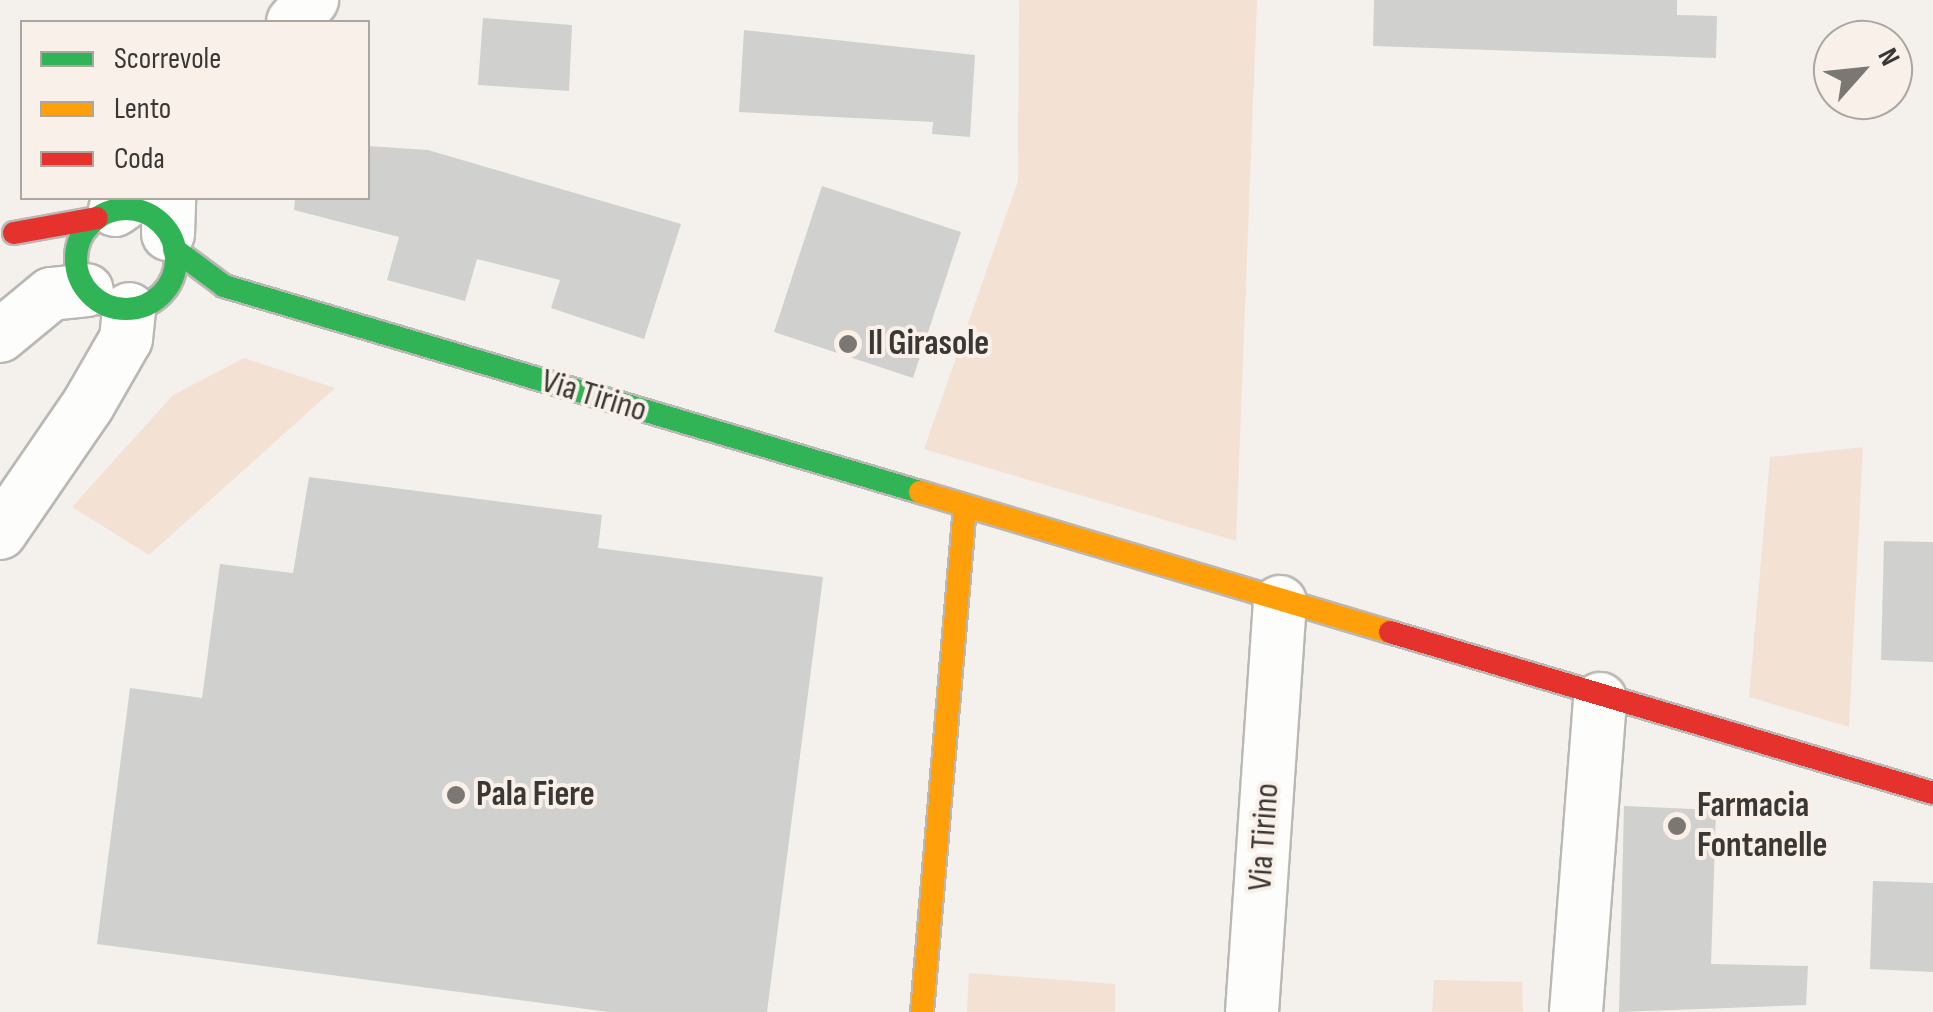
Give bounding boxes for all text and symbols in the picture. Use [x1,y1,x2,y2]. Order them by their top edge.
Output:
legend [20,20,370,200]
north arrow [1813,20,1913,120]
text: Scorrevole [114,41,221,77]
text: N [1870,43,1906,71]
text: Lento [114,91,171,127]
text: Coda [114,141,165,177]
place label: Il Girasole [868,323,989,365]
marker: Il Girasole [837,333,859,355]
street label: Via Tirino [536,360,652,432]
place label: Pala Fiere [476,774,595,816]
street label: Via Tirino [1239,782,1289,892]
marker: Pala Fiere [445,784,467,806]
place label: Farmacia Fontanelle [1697,785,1827,867]
marker: Farmacia Fontanelle [1666,815,1688,837]

